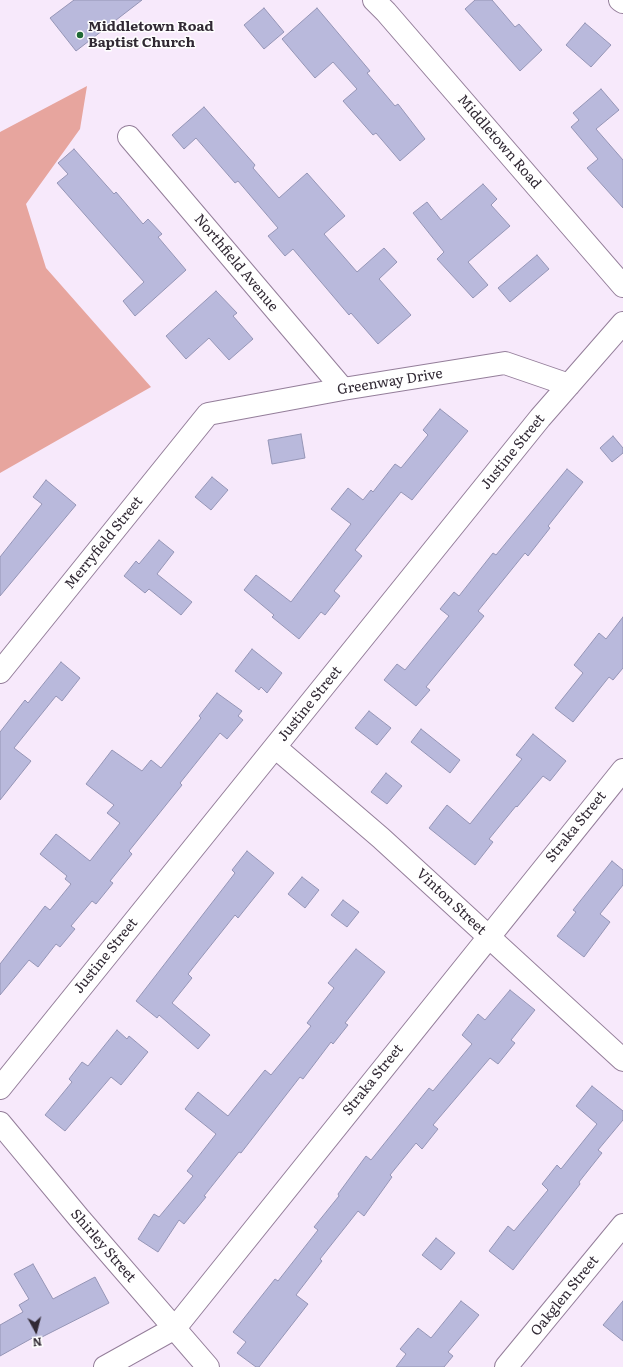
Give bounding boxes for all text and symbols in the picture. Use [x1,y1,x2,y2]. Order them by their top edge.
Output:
place label: Middletown Road Baptist Church [88,19,214,52]
marker: Middletown Road Baptist Church [75,30,85,40]
street label: Middletown Road [454,92,544,192]
street label: Northfield Avenue [190,211,282,315]
street label: Greenway Drive [336,365,444,399]
street label: Justine Street [478,411,548,493]
street label: Merryfield Street [62,493,146,593]
street label: Justine Street [275,663,345,745]
street label: Straka Street [542,788,610,866]
street label: Vinton Street [413,865,489,939]
street label: Justine Street [71,915,141,997]
street label: Straka Street [339,1041,407,1119]
street label: Shirley Street [67,1206,139,1286]
street label: Oakglen Street [528,1253,602,1339]
north arrow [16,1311,56,1351]
text: N [32,1334,43,1351]

